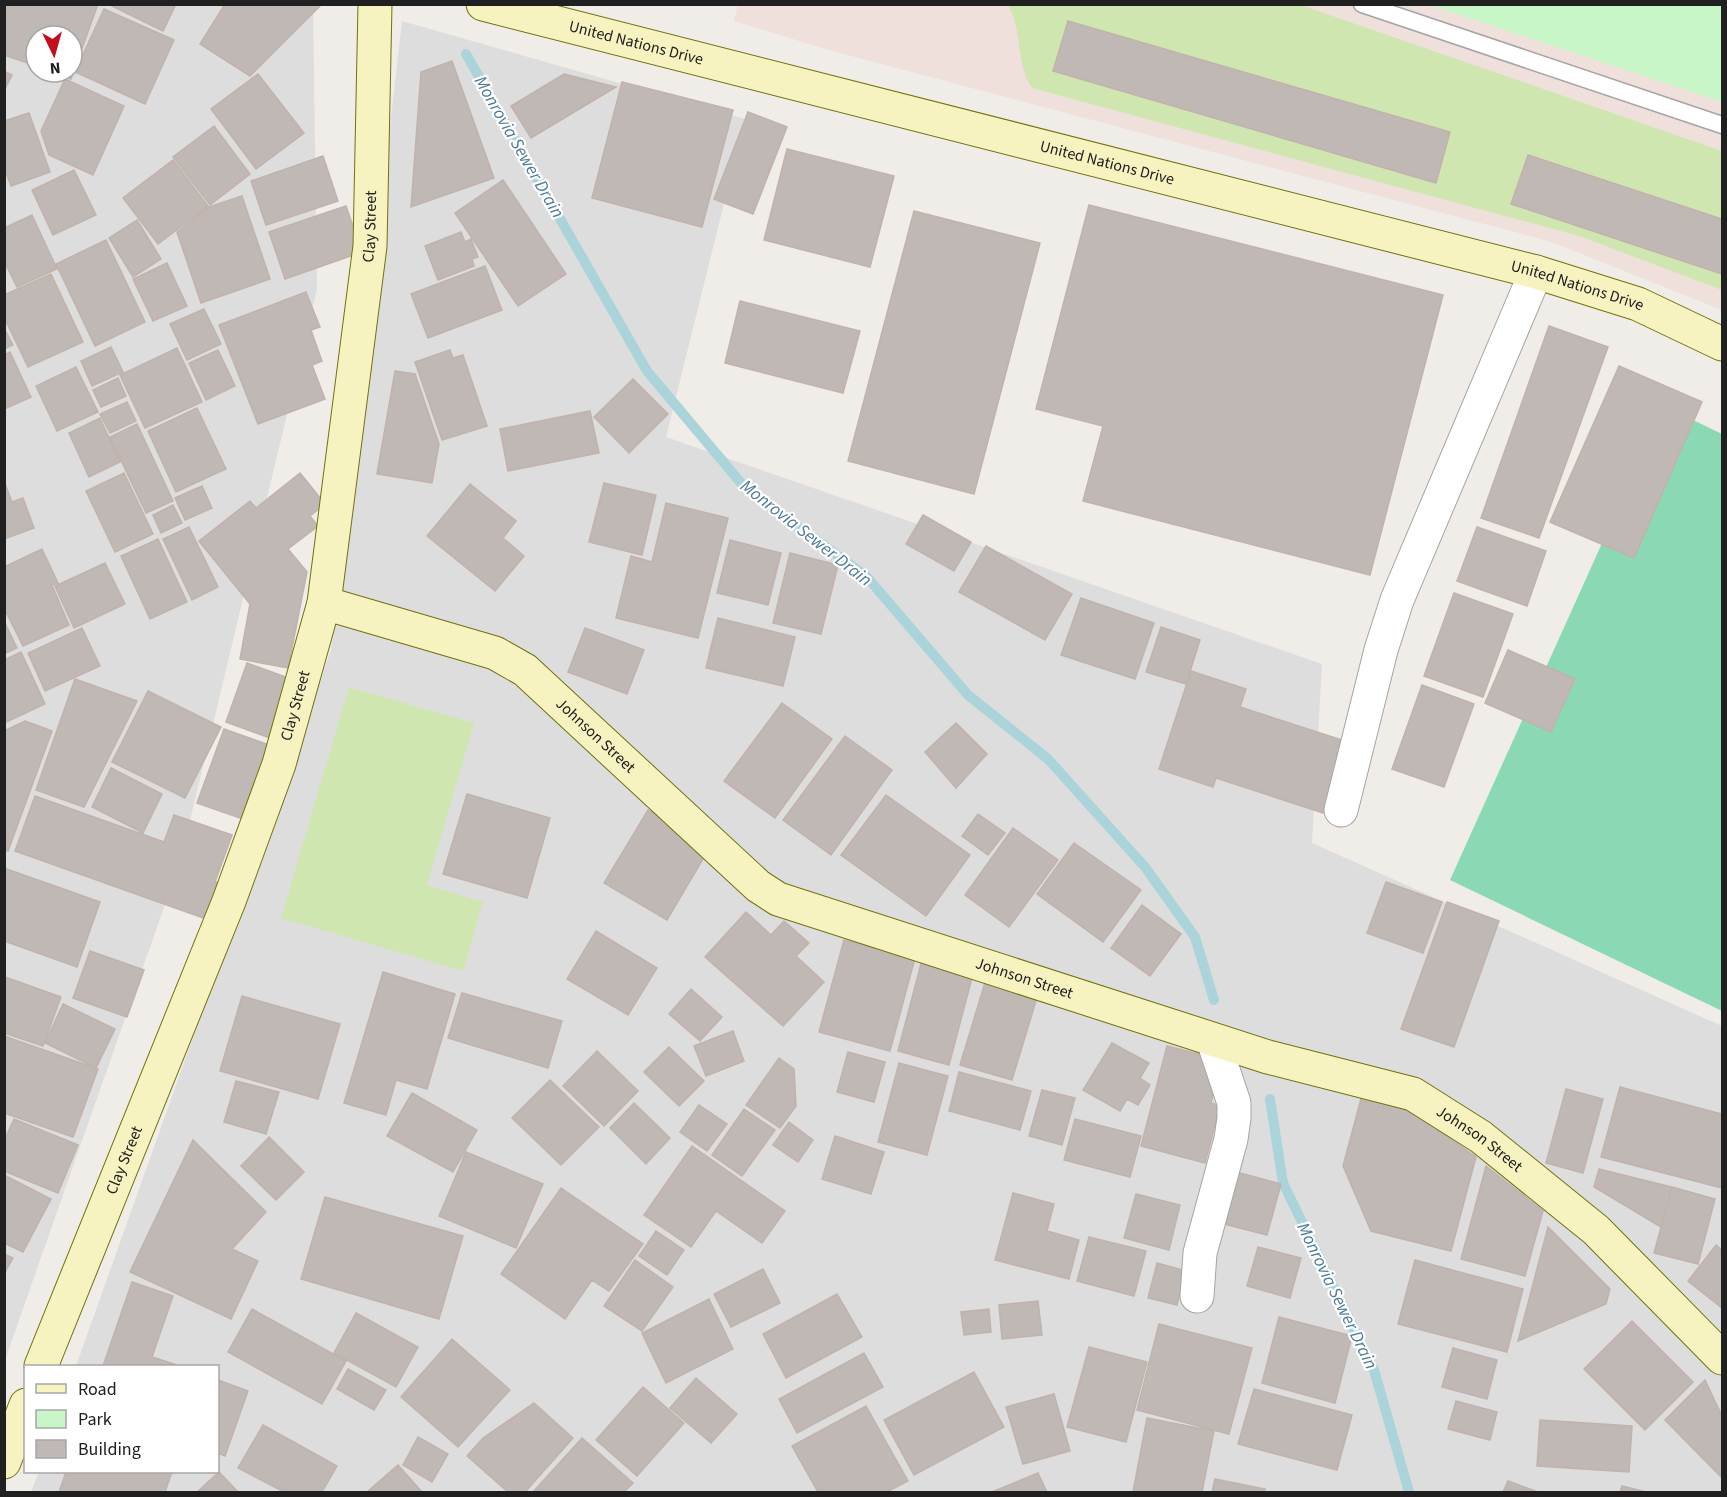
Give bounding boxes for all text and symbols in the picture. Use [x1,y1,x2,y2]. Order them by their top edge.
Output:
street label: United Nations Drive [567,15,706,71]
north arrow [24,24,84,84]
text: N [49,57,61,79]
water label: Monrovia Sewer Drain [468,71,570,223]
street label: United Nations Drive [1038,135,1177,191]
street label: Clay Street [357,190,382,264]
street label: United Nations Drive [1509,255,1648,316]
water label: Monrovia Sewer Drain [735,474,877,592]
street label: Clay Street [275,667,316,743]
street label: Johnson Street [551,693,641,778]
street label: Johnson Street [973,952,1076,1005]
street label: Johnson Street [1432,1101,1528,1178]
street label: Clay Street [100,1122,148,1198]
water label: Monrovia Sewer Drain [1291,1218,1383,1374]
legend [24,1365,219,1473]
text: Road [78,1377,117,1402]
text: Park [78,1407,112,1432]
text: Building [78,1437,141,1462]

